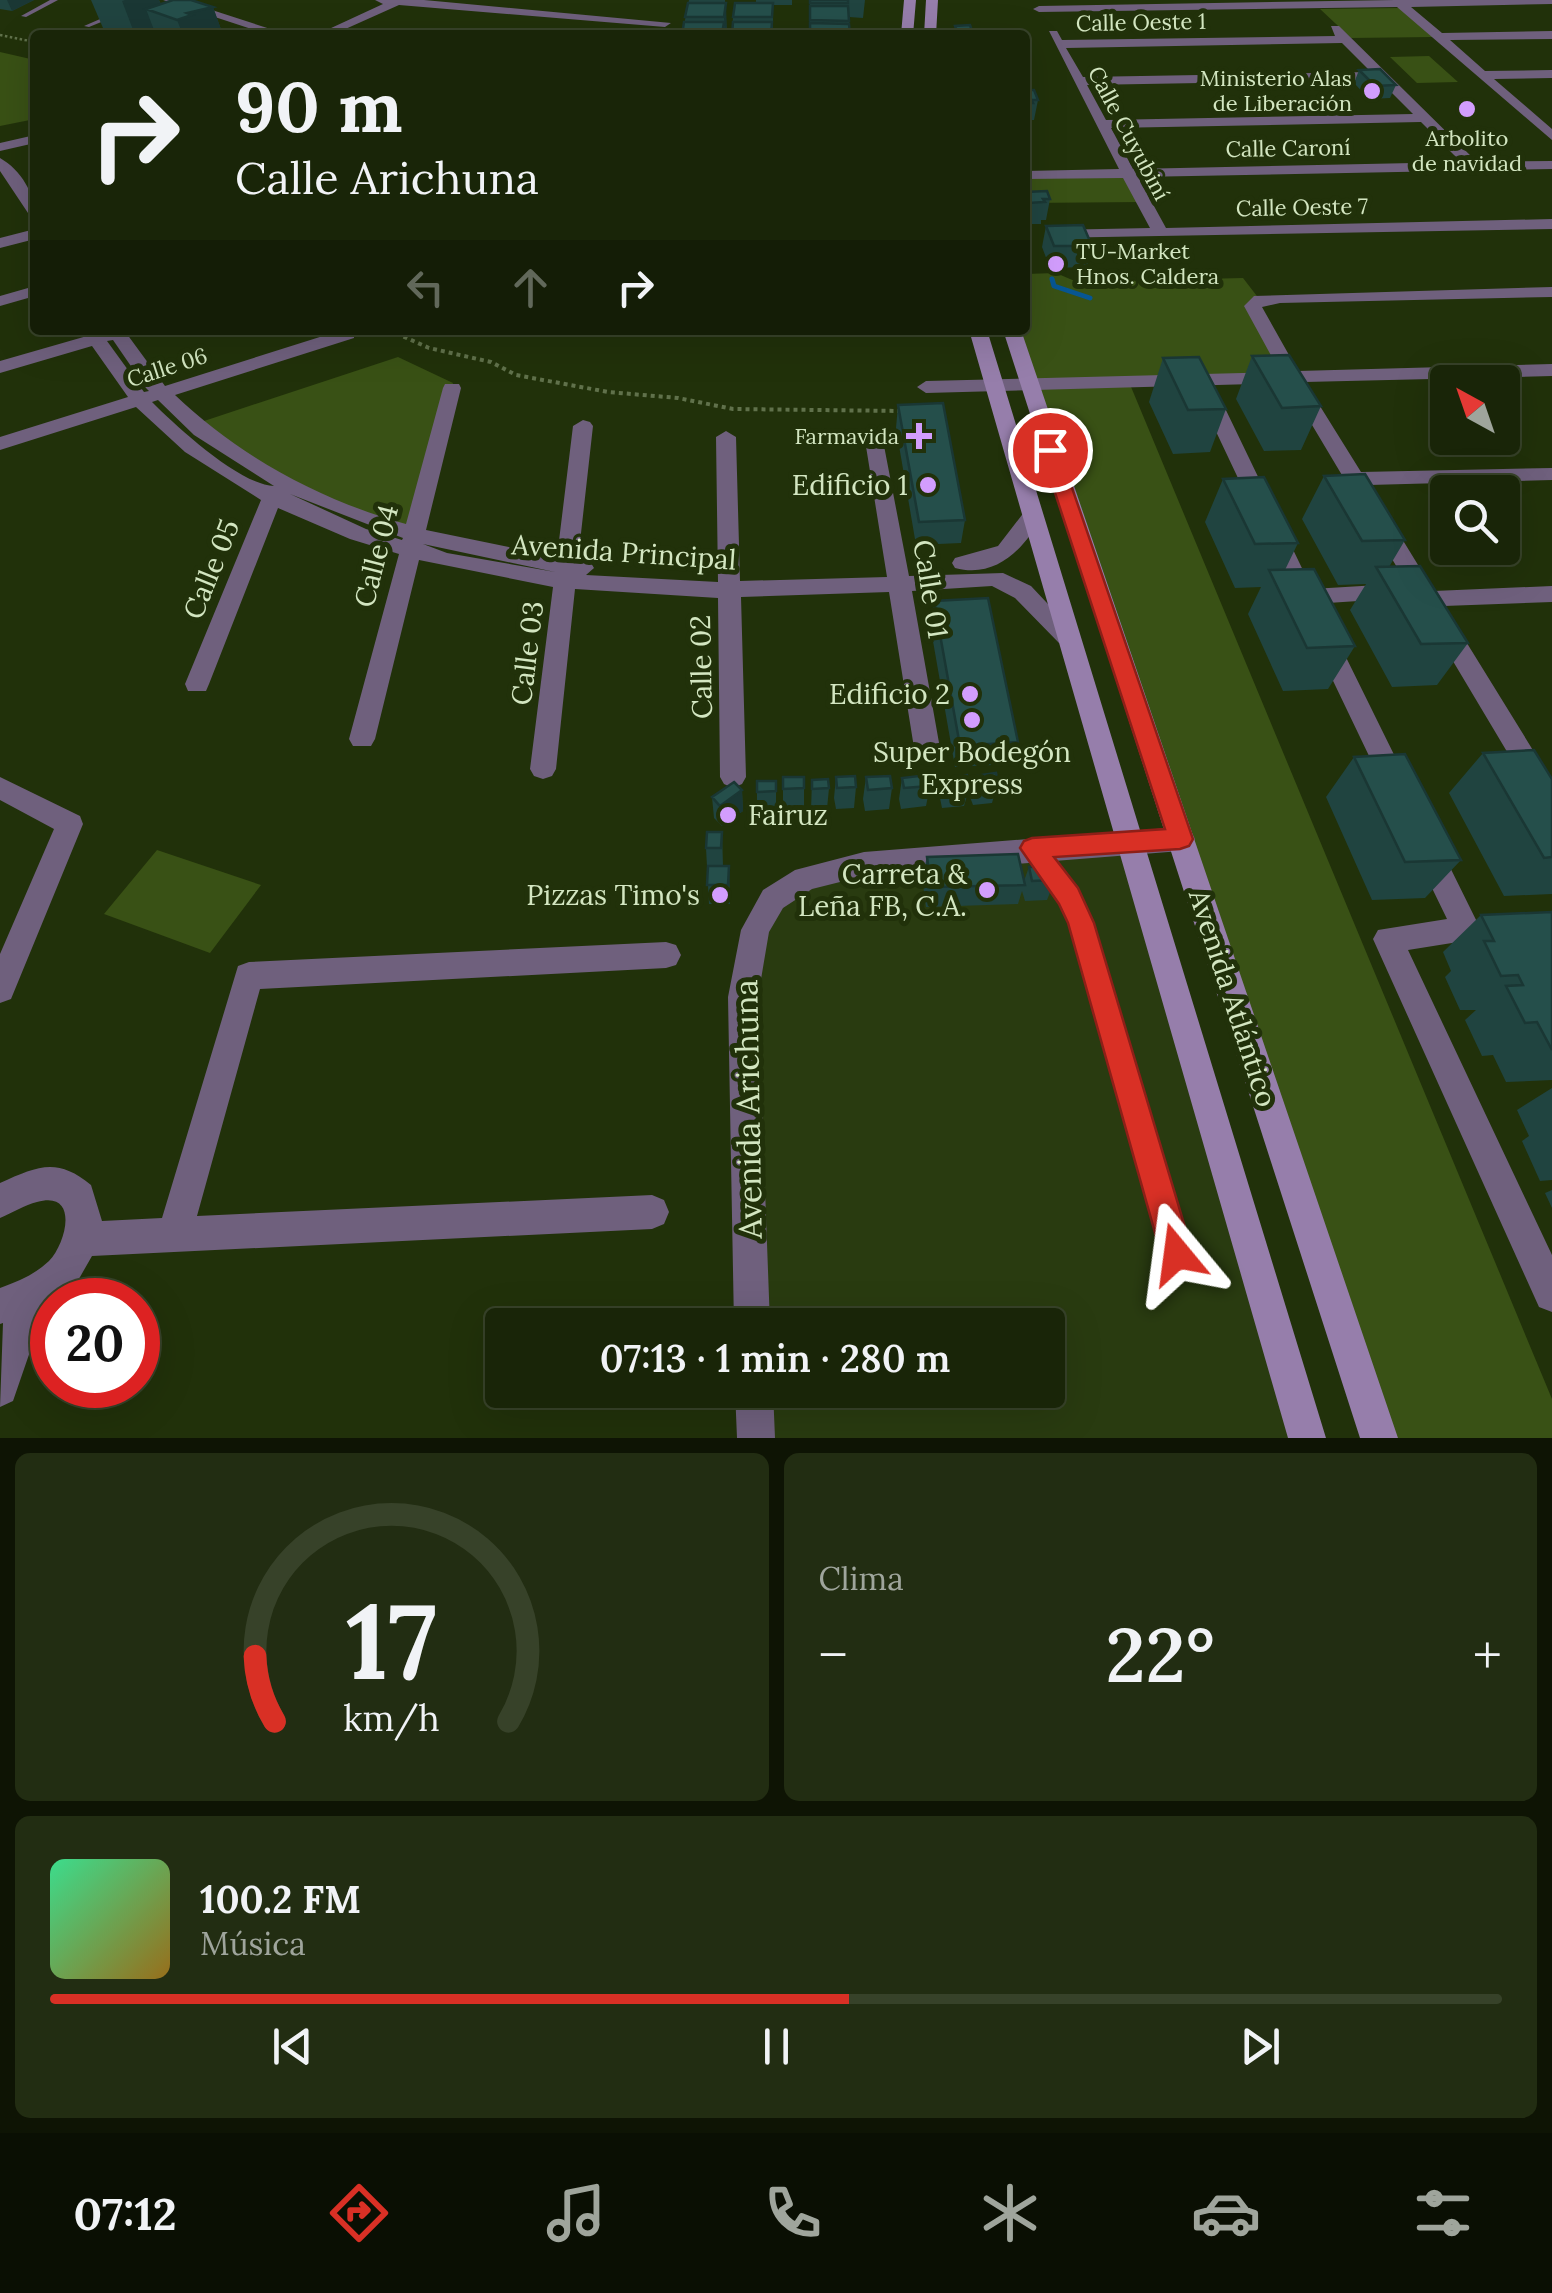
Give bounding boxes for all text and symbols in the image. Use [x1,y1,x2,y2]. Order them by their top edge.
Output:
street label: Calle Oeste 1 [1076,7,1206,37]
street label: Calle Cuyubiní [1082,61,1176,205]
text: 90 m [235,62,403,151]
place label: Ministerio Alas de Liberación [1200,64,1352,117]
icon: right [70,70,200,200]
marker: Ministerio Alas de Liberación [1361,80,1383,102]
marker: Arbolito de navidad [1456,98,1478,120]
place label: Arbolito de navidad [1412,124,1522,177]
street label: Calle Caroní [1225,133,1351,163]
text: Calle Arichuna [235,149,539,206]
street label: Calle Oeste 7 [1236,192,1368,222]
place label: TU-Market Hnos. Caldera [1076,237,1219,290]
marker: TU-Market Hnos. Caldera [1045,253,1067,275]
icon: left [398,260,453,315]
icon: ahead [503,260,558,315]
icon: right [608,260,663,315]
street label: Calle 06 [123,341,211,393]
north arrow [1430,365,1520,455]
map controls [1430,365,1520,565]
pin [1008,408,1093,493]
place label: Farmavida [794,422,899,450]
icon: arrive [1023,423,1078,478]
marker: Farmavida [908,425,930,447]
place label: Edificio 1 [792,467,908,503]
marker: Edificio 1 [917,474,939,496]
button: search [1430,475,1520,565]
street label: Calle 04 [346,501,406,611]
street label: Calle 05 [175,514,247,624]
street label: Avenida Principal [509,526,738,578]
street label: Calle 01 [905,537,957,641]
street label: Calle 03 [503,599,551,707]
street label: Calle 02 [682,615,720,719]
place label: Edificio 2 [829,676,950,712]
marker: Edificio 2 [959,683,981,705]
marker: Super Bodegón Express [961,709,983,731]
place label: Super Bodegón Express [873,734,1071,802]
place label: Fairuz [748,797,828,833]
marker: Fairuz [717,804,739,826]
place label: Carreta & Leña FB, C.A. [798,856,968,924]
place label: Pizzas Timo's [526,877,700,913]
marker: Carreta & Leña FB, C.A. [976,879,998,901]
marker: Pizzas Timo's [709,884,731,906]
street label: Avenida Atlántico [1181,884,1285,1111]
street label: Avenida Arichuna [725,979,771,1240]
position arrow [1125,1202,1229,1306]
speed limit sign: 20 [30,1278,160,1408]
text: 07:13 · 1 min · 280 m [600,1334,950,1382]
text: Clima [819,1558,904,1599]
text: 17 [346,1574,437,1707]
text: 22° [1106,1607,1215,1703]
text: − [819,1620,848,1690]
text: + [1473,1620,1502,1690]
text: km/h [343,1695,440,1741]
text: 100.2 FM [200,1875,361,1923]
text: Música [200,1923,306,1964]
icon: previous [265,2019,320,2074]
icon: pause [749,2019,804,2074]
icon: next [1233,2019,1288,2074]
icon: directions [324,2178,394,2248]
icon: music [541,2178,611,2248]
icon: phone [758,2178,828,2248]
icon: climate [975,2178,1045,2248]
icon: car [1191,2178,1261,2248]
icon: filters [1408,2178,1478,2248]
text: 07:12 [73,2185,177,2242]

